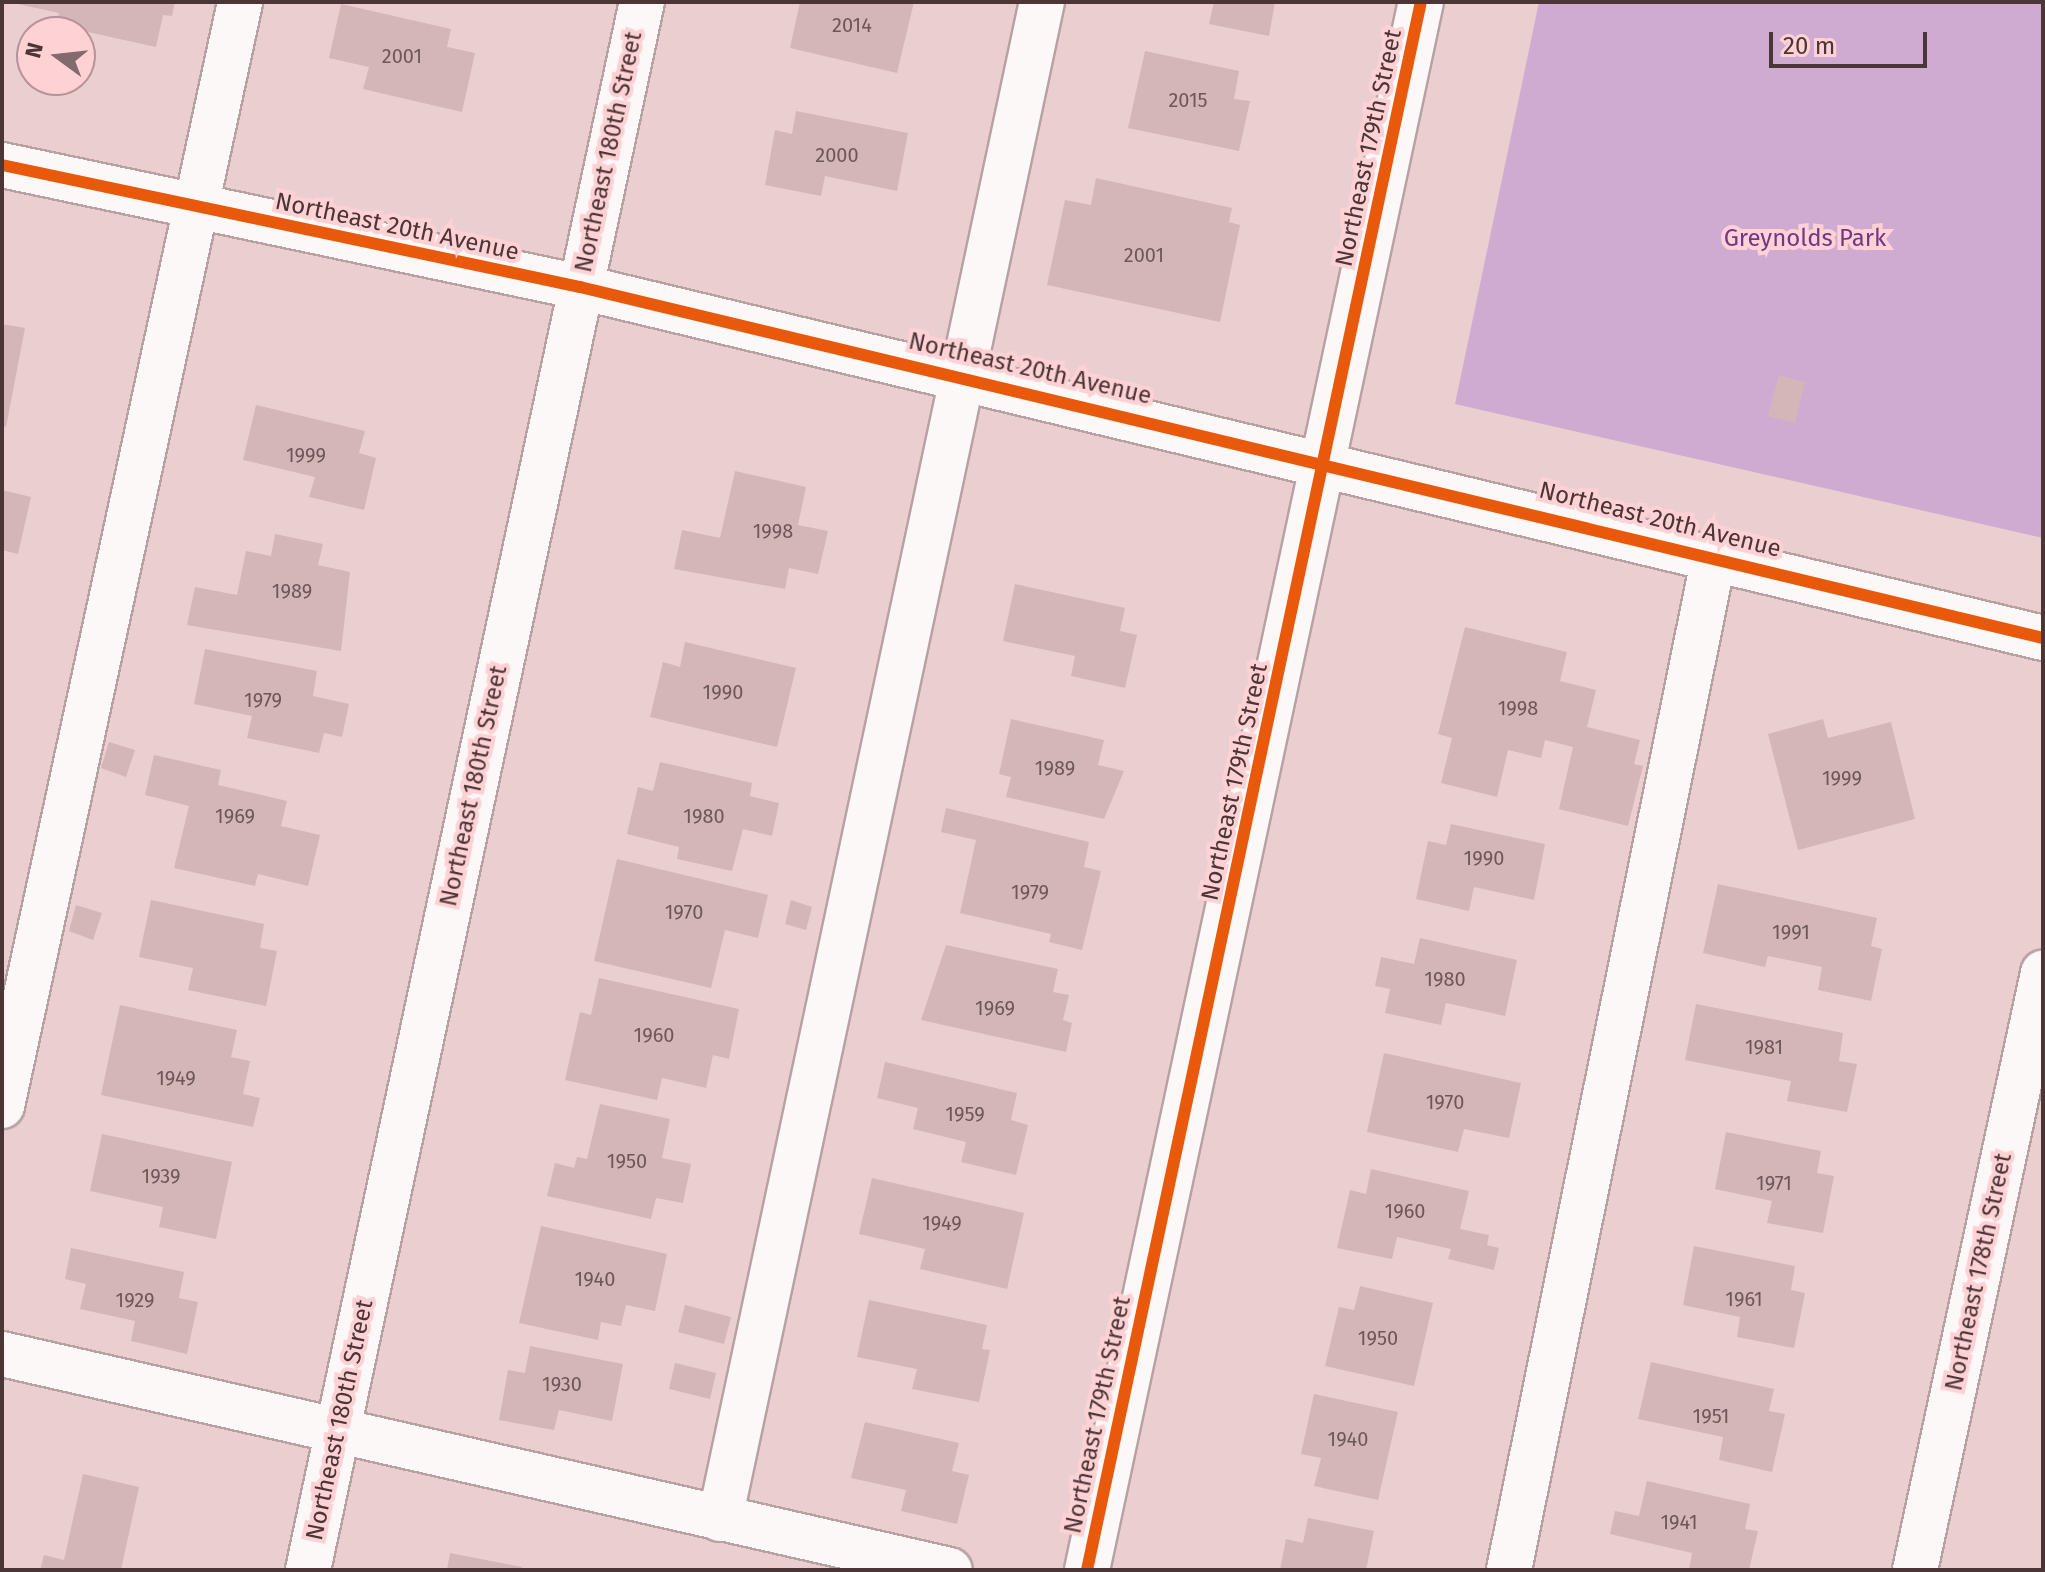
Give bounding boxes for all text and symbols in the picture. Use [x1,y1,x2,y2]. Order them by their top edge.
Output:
house number: 2014 [832,13,872,37]
north arrow [16,16,96,96]
scale bar [1773,16,1931,66]
street label: Northeast 179th Street [1330,27,1408,269]
street label: Northeast 180th Street [569,29,649,275]
text: 20 m [1783,32,1835,60]
text: N [19,40,49,61]
house number: 2001 [382,44,422,68]
house number: 2015 [1168,88,1208,112]
house number: 2000 [815,143,859,167]
street label: Northeast 20th Avenue [273,187,521,267]
park label: Greynolds Park [1724,225,1886,253]
house number: 2001 [1124,243,1164,267]
street label: Northeast 20th Avenue [906,327,1154,411]
house number: 1999 [286,443,326,467]
street label: Northeast 20th Avenue [1536,476,1784,564]
house number: 1998 [753,519,793,543]
house number: 1989 [272,579,312,603]
street label: Northeast 179th Street [1196,661,1274,903]
street label: Northeast 180th Street [434,663,514,909]
house number: 1990 [703,680,743,704]
house number: 1979 [244,688,282,712]
house number: 1998 [1498,696,1538,720]
house number: 1989 [1035,756,1075,780]
house number: 1999 [1822,766,1862,790]
house number: 1969 [215,804,255,828]
house number: 1980 [683,804,725,828]
house number: 1990 [1464,846,1504,870]
house number: 1979 [1011,880,1049,904]
house number: 1970 [665,900,703,924]
house number: 1991 [1772,920,1810,944]
house number: 1980 [1424,967,1466,991]
house number: 1969 [975,996,1015,1020]
house number: 1960 [634,1023,674,1047]
house number: 1981 [1745,1035,1783,1059]
house number: 1949 [156,1066,196,1090]
house number: 1970 [1426,1090,1464,1114]
house number: 1959 [945,1102,985,1126]
house number: 1950 [607,1149,647,1173]
street label: Northeast 178th Street [1940,1151,2018,1393]
house number: 1939 [142,1164,180,1188]
house number: 1971 [1756,1171,1792,1195]
house number: 1960 [1385,1199,1425,1223]
house number: 1949 [922,1211,962,1235]
house number: 1940 [575,1267,615,1291]
house number: 1961 [1725,1287,1763,1311]
house number: 1929 [116,1288,154,1312]
street label: Northeast 179th Street [1059,1294,1137,1536]
street label: Northeast 180th Street [300,1297,380,1543]
house number: 1950 [1358,1326,1398,1350]
house number: 1930 [542,1372,582,1396]
house number: 1951 [1693,1404,1729,1428]
house number: 1940 [1328,1427,1368,1451]
house number: 1941 [1660,1510,1698,1534]

